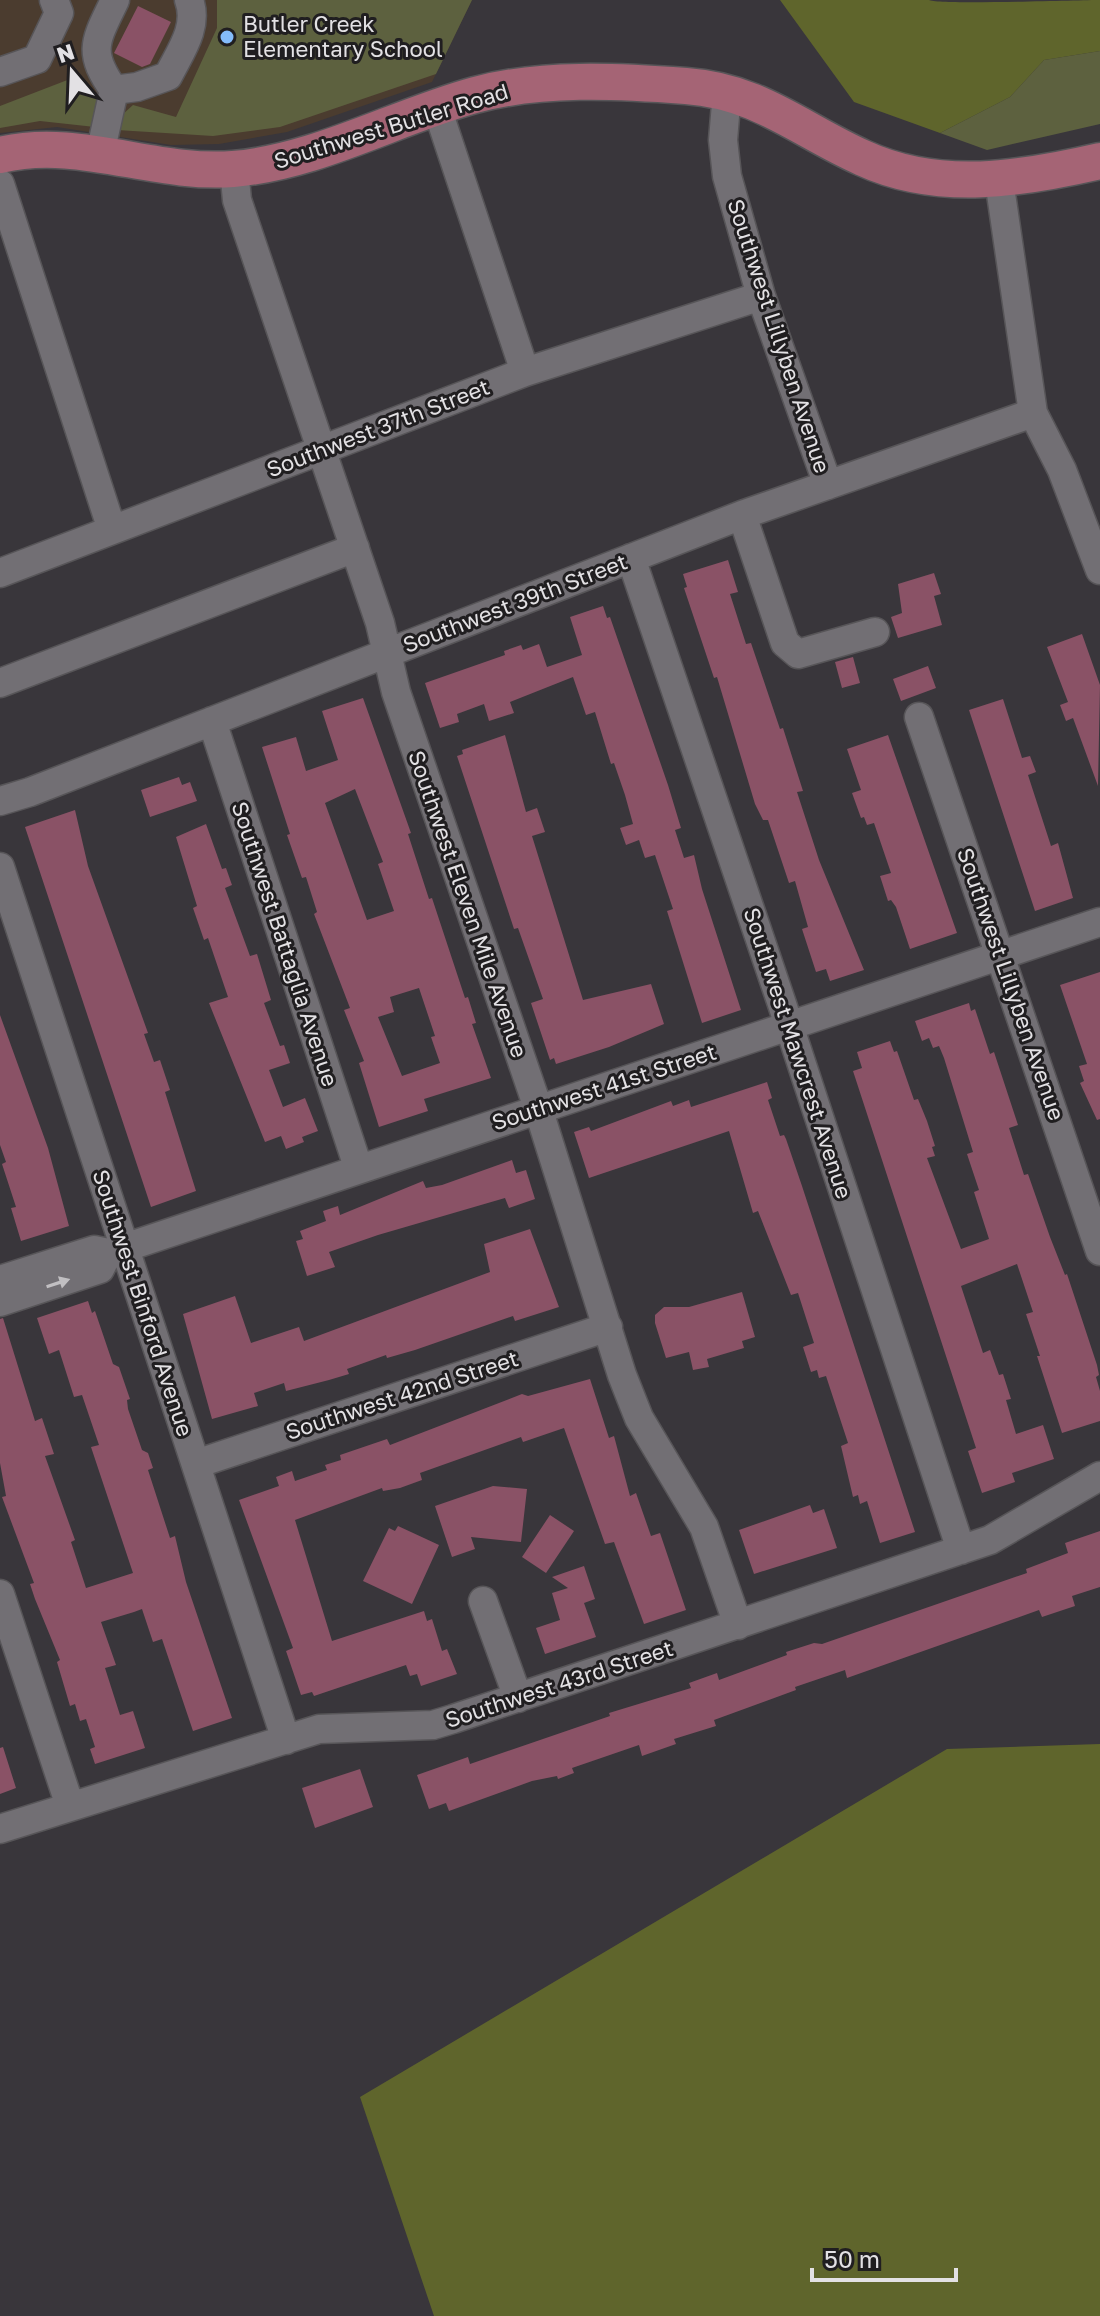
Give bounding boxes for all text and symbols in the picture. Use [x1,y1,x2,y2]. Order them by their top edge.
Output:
place label: Butler Creek Elementary School [243,10,443,62]
marker: Butler Creek Elementary School [218,28,236,46]
north arrow [32,32,112,112]
text: N [53,37,78,68]
street label: Southwest Butler Road [271,77,511,174]
street label: Southwest Lillyben Avenue [722,195,837,476]
street label: Southwest 37th Street [263,373,493,483]
street label: Southwest 39th Street [399,547,631,658]
street label: Southwest Eleven Mile Avenue [403,747,534,1061]
street label: Southwest Battaglia Avenue [227,798,344,1090]
street label: Southwest Lillyben Avenue [952,844,1071,1124]
street label: Southwest Mawcrest Avenue [739,904,858,1202]
street label: Southwest 41st Street [488,1037,719,1136]
street label: Southwest Binford Avenue [87,1166,199,1440]
one-way arrow [47,1276,71,1288]
street label: Southwest 42nd Street [282,1344,522,1445]
street label: Southwest 43rd Street [442,1634,676,1733]
scale bar [812,2232,956,2282]
text: 50 m [824,2244,880,2273]

